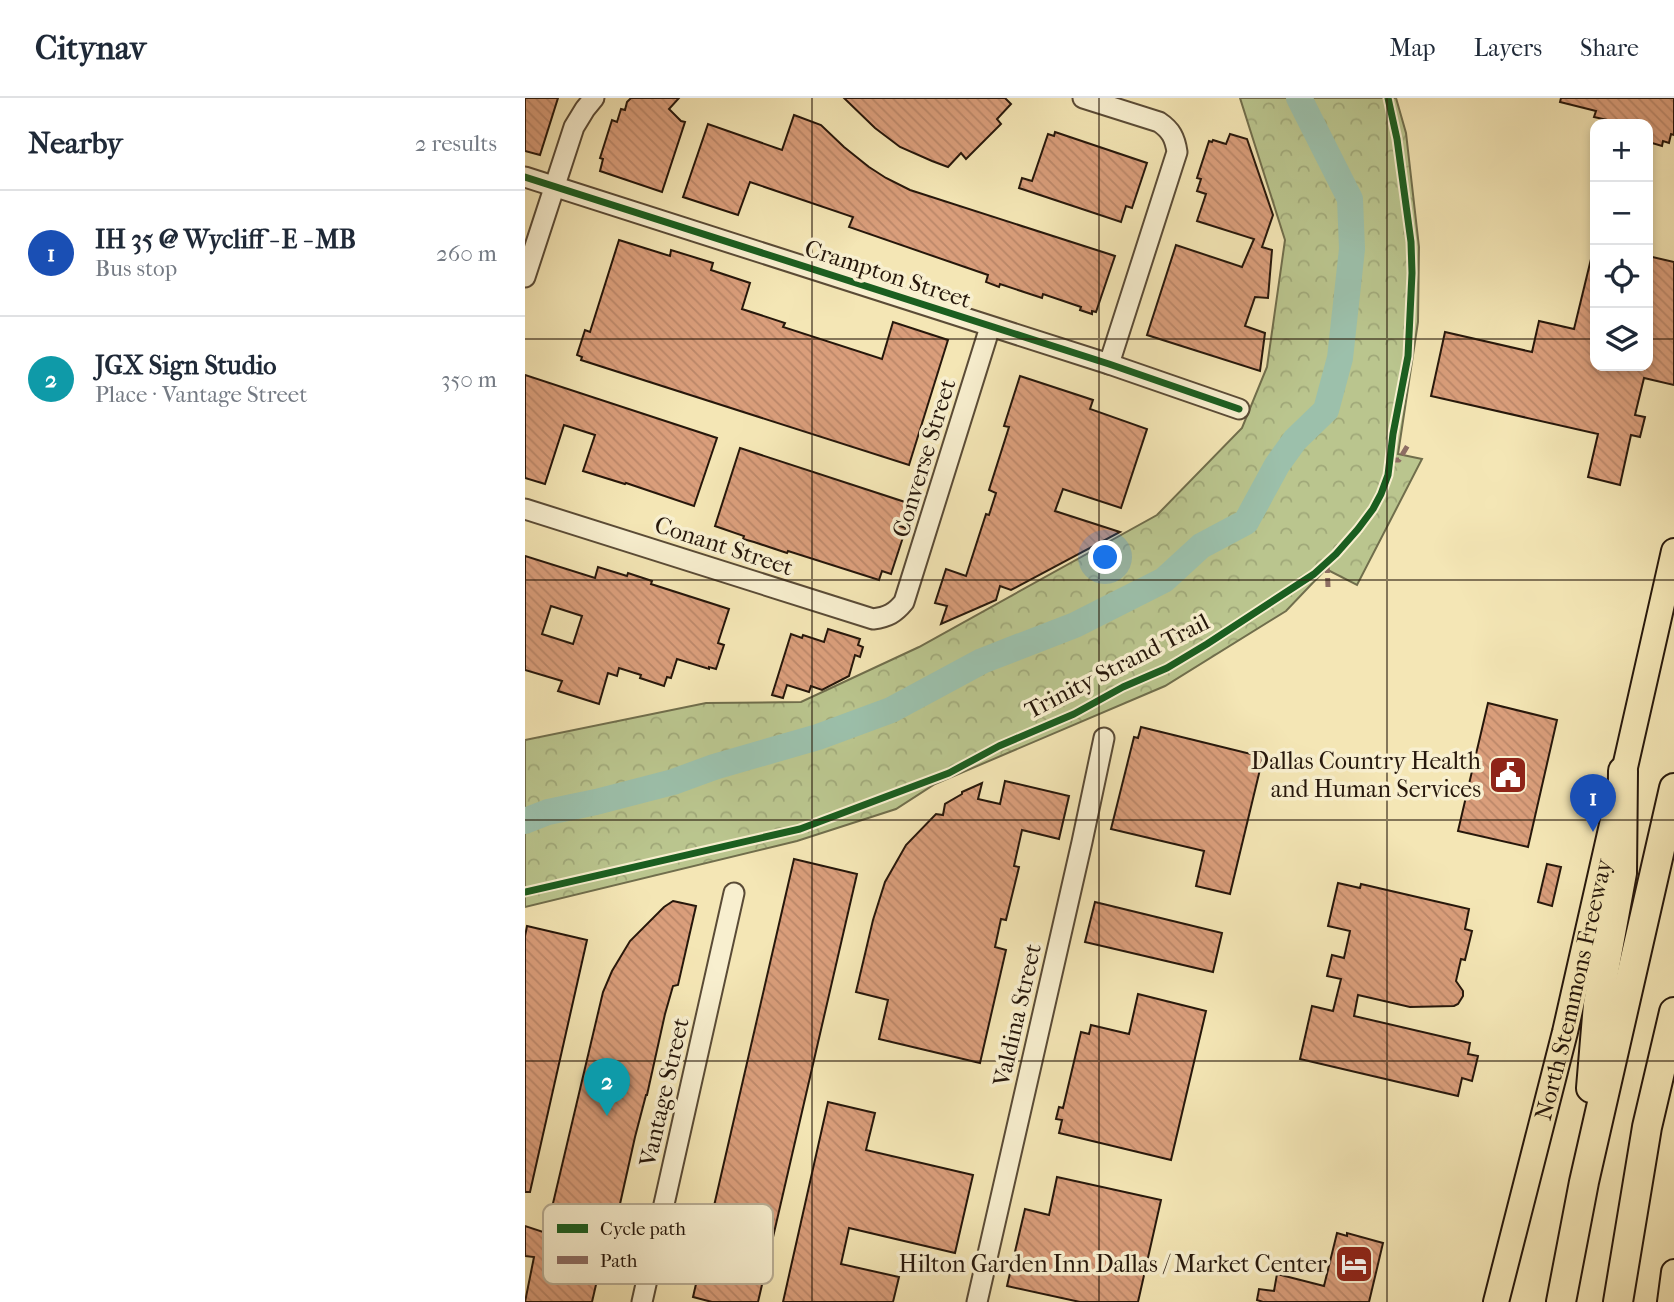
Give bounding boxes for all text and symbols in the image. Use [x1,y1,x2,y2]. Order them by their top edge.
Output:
text: Citynav [35,29,146,68]
text: Map [1390,34,1436,62]
text: Layers [1474,34,1542,62]
text: Share [1580,34,1639,62]
map controls [1590,119,1653,371]
button: + [1590,119,1653,182]
text: Nearby [28,126,123,161]
text: 2 results [415,130,497,157]
button: − [1590,182,1653,245]
text: IH 35 @ Wycliff - E - MB [95,224,356,255]
street label: Crampton Street [801,234,975,314]
text: 1 [47,240,55,267]
text: 260 m [436,240,497,267]
button: locate [1590,245,1653,308]
text: Bus stop [95,255,177,282]
button: layers [1590,308,1653,371]
text: JGX Sign Studio [95,350,277,381]
text: 2 [45,366,57,393]
text: 350 m [441,366,497,393]
street label: Converse Street [887,375,962,541]
text: Place · Vantage Street [95,381,307,408]
street label: Conant Street [651,510,797,582]
your location [1088,540,1122,574]
street label: Trinity Strand Trail [1020,607,1214,725]
place label: Dallas Country Health and Human Services [1251,747,1482,803]
public building icon: Dallas Country Health and Human Services [1487,754,1529,796]
pin: 1 [1570,774,1616,832]
street label: North Stemmons Freeway [1529,855,1618,1123]
street label: Valdina Street [987,941,1047,1090]
street label: Vantage Street [633,1014,695,1170]
pin: 2 [584,1058,630,1116]
legend [543,1204,773,1284]
text: Cycle path [600,1218,686,1240]
hotel icon: Hilton Garden Inn Dallas / Market Center [1333,1243,1375,1285]
text: Path [600,1250,638,1272]
place label: Hilton Garden Inn Dallas / Market Center [899,1250,1328,1278]

